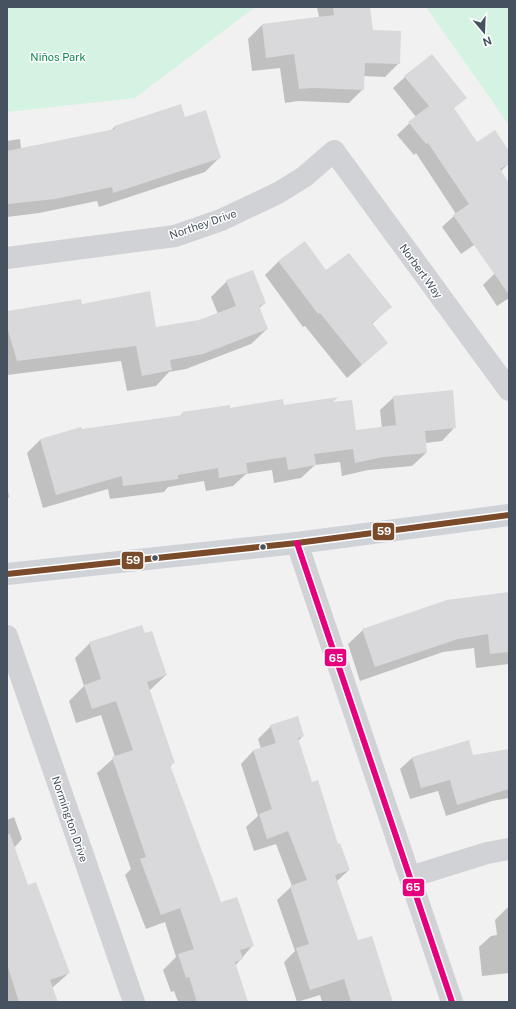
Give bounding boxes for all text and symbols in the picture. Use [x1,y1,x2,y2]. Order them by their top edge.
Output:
north arrow [464,12,504,52]
text: N [481,34,493,49]
park label: Niños Park [30,51,86,63]
street label: Northey Drive [168,207,238,241]
street label: Norbert Way [397,242,445,301]
line badge: 59 [372,522,395,541]
text: 59 [377,525,391,537]
unlabelled marker [258,542,268,552]
line badge: 59 [121,551,144,570]
unlabelled marker [150,553,160,563]
text: 59 [126,554,140,566]
line badge: 65 [324,648,347,667]
text: 65 [329,652,343,664]
street label: Normington Drive [50,775,90,863]
line badge: 65 [402,878,425,897]
text: 65 [406,881,420,893]

